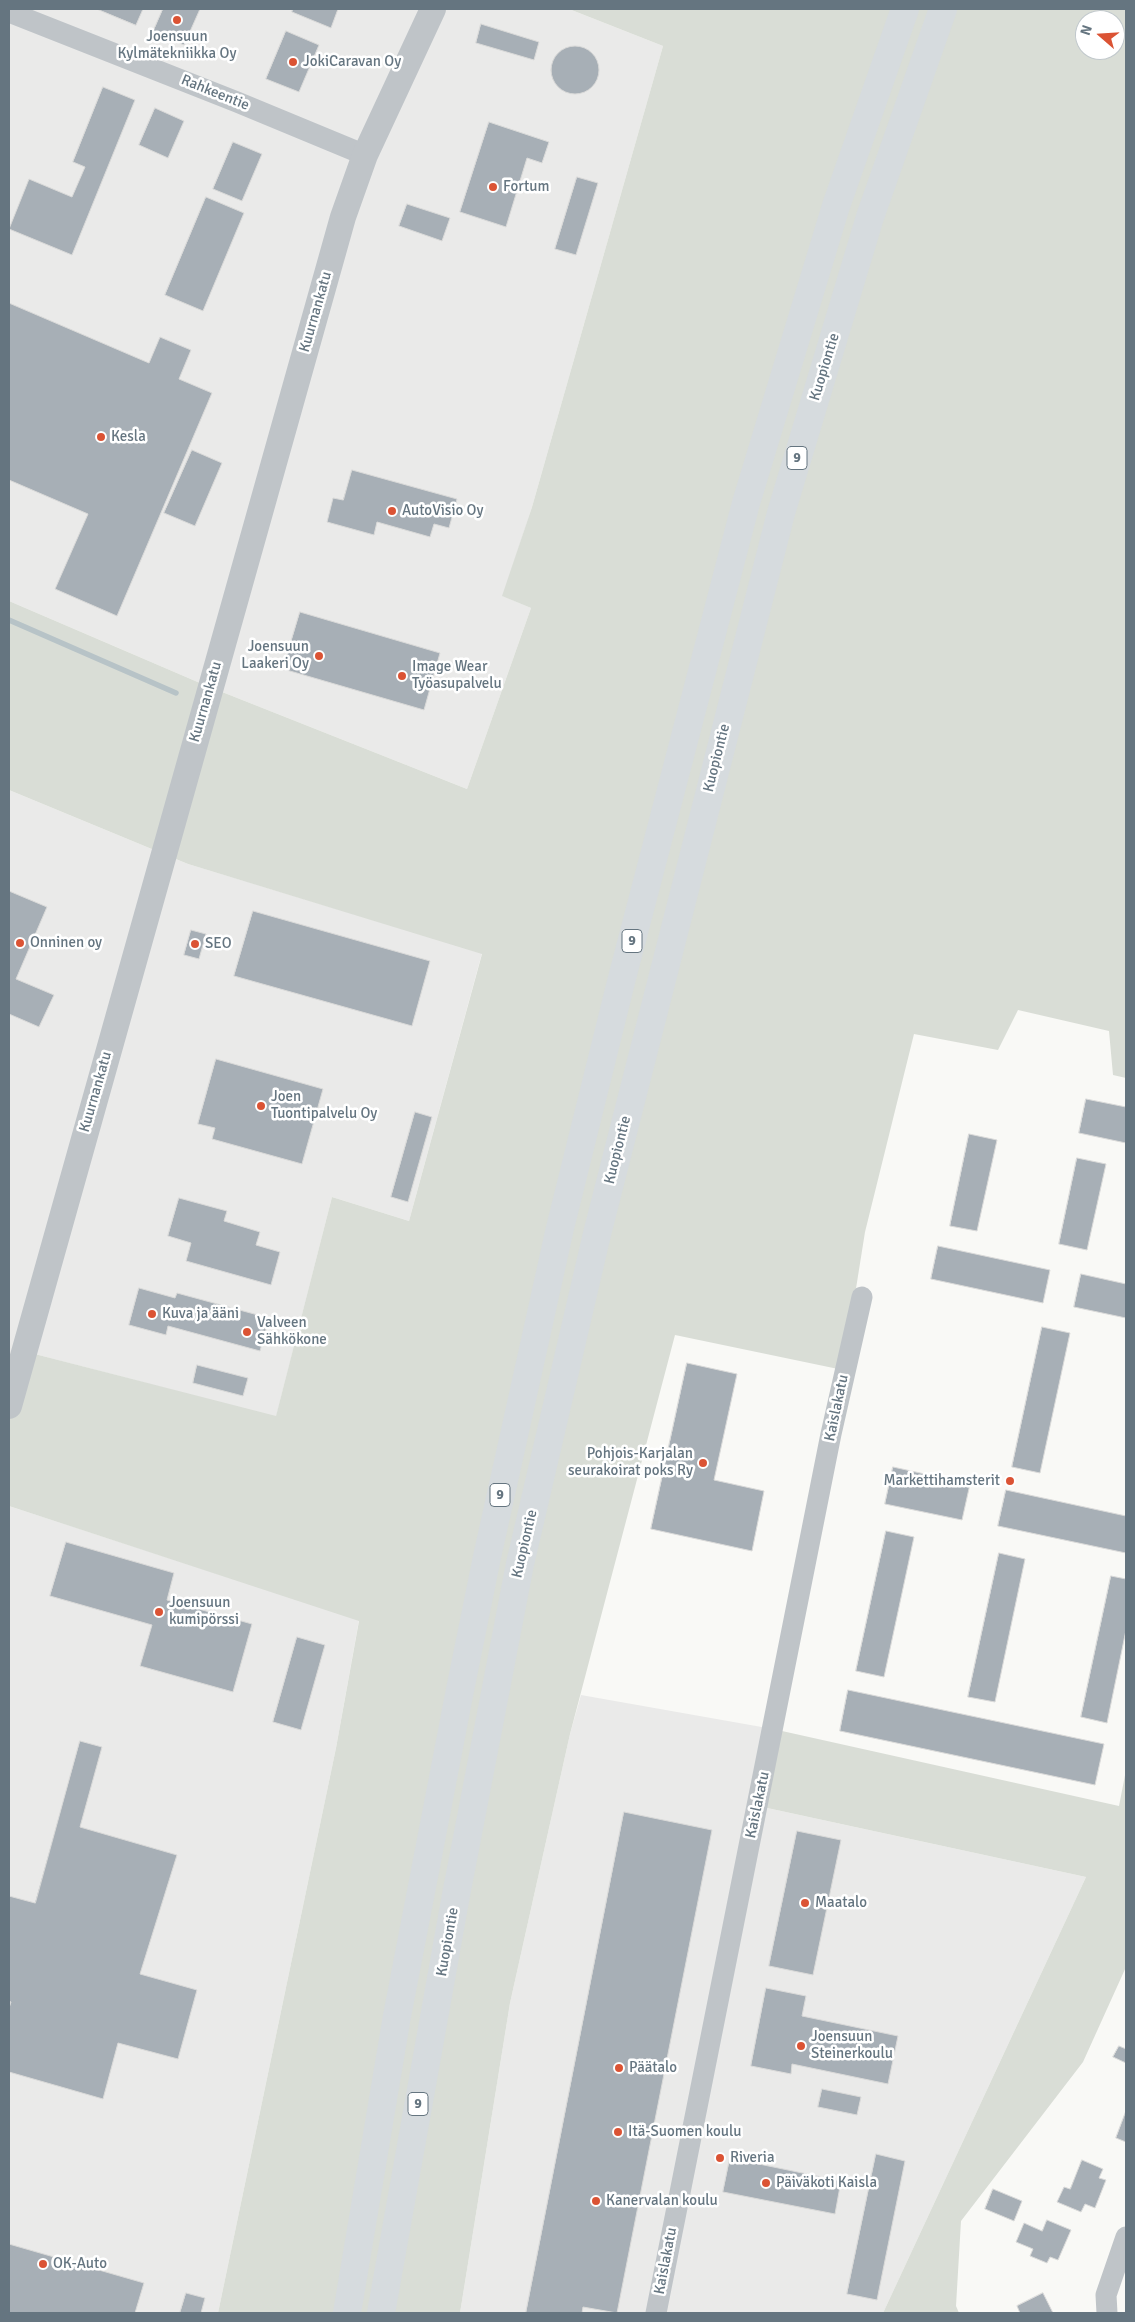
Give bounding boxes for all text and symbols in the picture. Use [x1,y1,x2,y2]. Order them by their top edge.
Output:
north arrow [1075,10,1125,60]
marker: Joensuun Kylmätekniikka Oy [171,14,183,26]
text: N [1077,23,1096,38]
place label: Joensuun Kylmätekniikka Oy [118,28,236,63]
place label: JokiCaravan Oy [303,53,401,71]
marker: JokiCaravan Oy [287,56,299,68]
street label: Rahkeentie [178,71,252,115]
place label: Fortum [503,178,549,196]
marker: Fortum [487,181,499,193]
street label: Kuurnankatu [296,270,336,354]
street label: Kuopiontie [806,331,844,403]
place label: Kesla [111,428,146,446]
marker: Kesla [95,431,107,443]
road number: 9 [787,446,807,469]
place label: AutoVisio Oy [402,502,483,520]
marker: AutoVisio Oy [386,505,398,517]
place label: Joensuun Laakeri Oy [241,638,309,673]
marker: Joensuun Laakeri Oy [313,650,325,662]
place label: Image Wear Työasupalvelu [412,658,502,693]
street label: Kuurnankatu [186,660,226,744]
marker: Image Wear Työasupalvelu [396,670,408,682]
street label: Kuopiontie [700,722,734,794]
road number: 9 [622,929,642,952]
place label: Onninen oy [30,934,102,952]
place label: SEO [205,935,232,953]
marker: Onninen oy [14,937,26,949]
marker: SEO [189,938,201,950]
street label: Kuurnankatu [76,1050,116,1134]
place label: Joen Tuontipalvelu Oy [271,1088,377,1123]
marker: Joen Tuontipalvelu Oy [255,1100,267,1112]
street label: Kuopiontie [601,1114,635,1186]
place label: Kuva ja ääni [162,1305,239,1323]
marker: Kuva ja ääni [146,1308,158,1320]
place label: Valveen Sähkökone [257,1314,327,1349]
marker: Valveen Sähkökone [241,1326,253,1338]
street label: Kaislakatu [821,1373,853,1443]
place label: Pohjois-Karjalan seurakoirat poks Ry [568,1445,693,1480]
marker: Pohjois-Karjalan seurakoirat poks Ry [697,1457,709,1469]
place label: Markettihamsterit [883,1472,1000,1490]
marker: Markettihamsterit [1004,1475,1016,1487]
road number: 9 [490,1484,510,1506]
street label: Kuopiontie [508,1508,542,1580]
place label: Joensuun kumipörssi [169,1594,239,1629]
marker: Joensuun kumipörssi [153,1606,165,1618]
street label: Kaislakatu [742,1770,774,1840]
place label: Maatalo [815,1894,867,1912]
marker: Maatalo [799,1897,811,1909]
street label: Kuopiontie [433,1906,463,1978]
place label: Joensuun Steinerkoulu [811,2028,893,2063]
marker: Joensuun Steinerkoulu [795,2040,807,2052]
place label: Päätalo [629,2059,677,2077]
marker: Päätalo [613,2062,625,2074]
road number: 9 [408,2092,428,2116]
place label: Itä-Suomen koulu [628,2123,741,2141]
marker: Itä-Suomen koulu [612,2126,624,2138]
place label: Riveria [730,2149,775,2167]
marker: Riveria [714,2152,726,2164]
place label: Päiväkoti Kaisla [776,2174,877,2192]
marker: Päiväkoti Kaisla [760,2177,772,2189]
place label: Kanervalan koulu [606,2192,718,2210]
marker: Kanervalan koulu [590,2195,602,2207]
street label: Kaislakatu [651,2226,681,2296]
place label: OK-Auto [53,2255,107,2273]
marker: OK-Auto [37,2258,49,2270]

